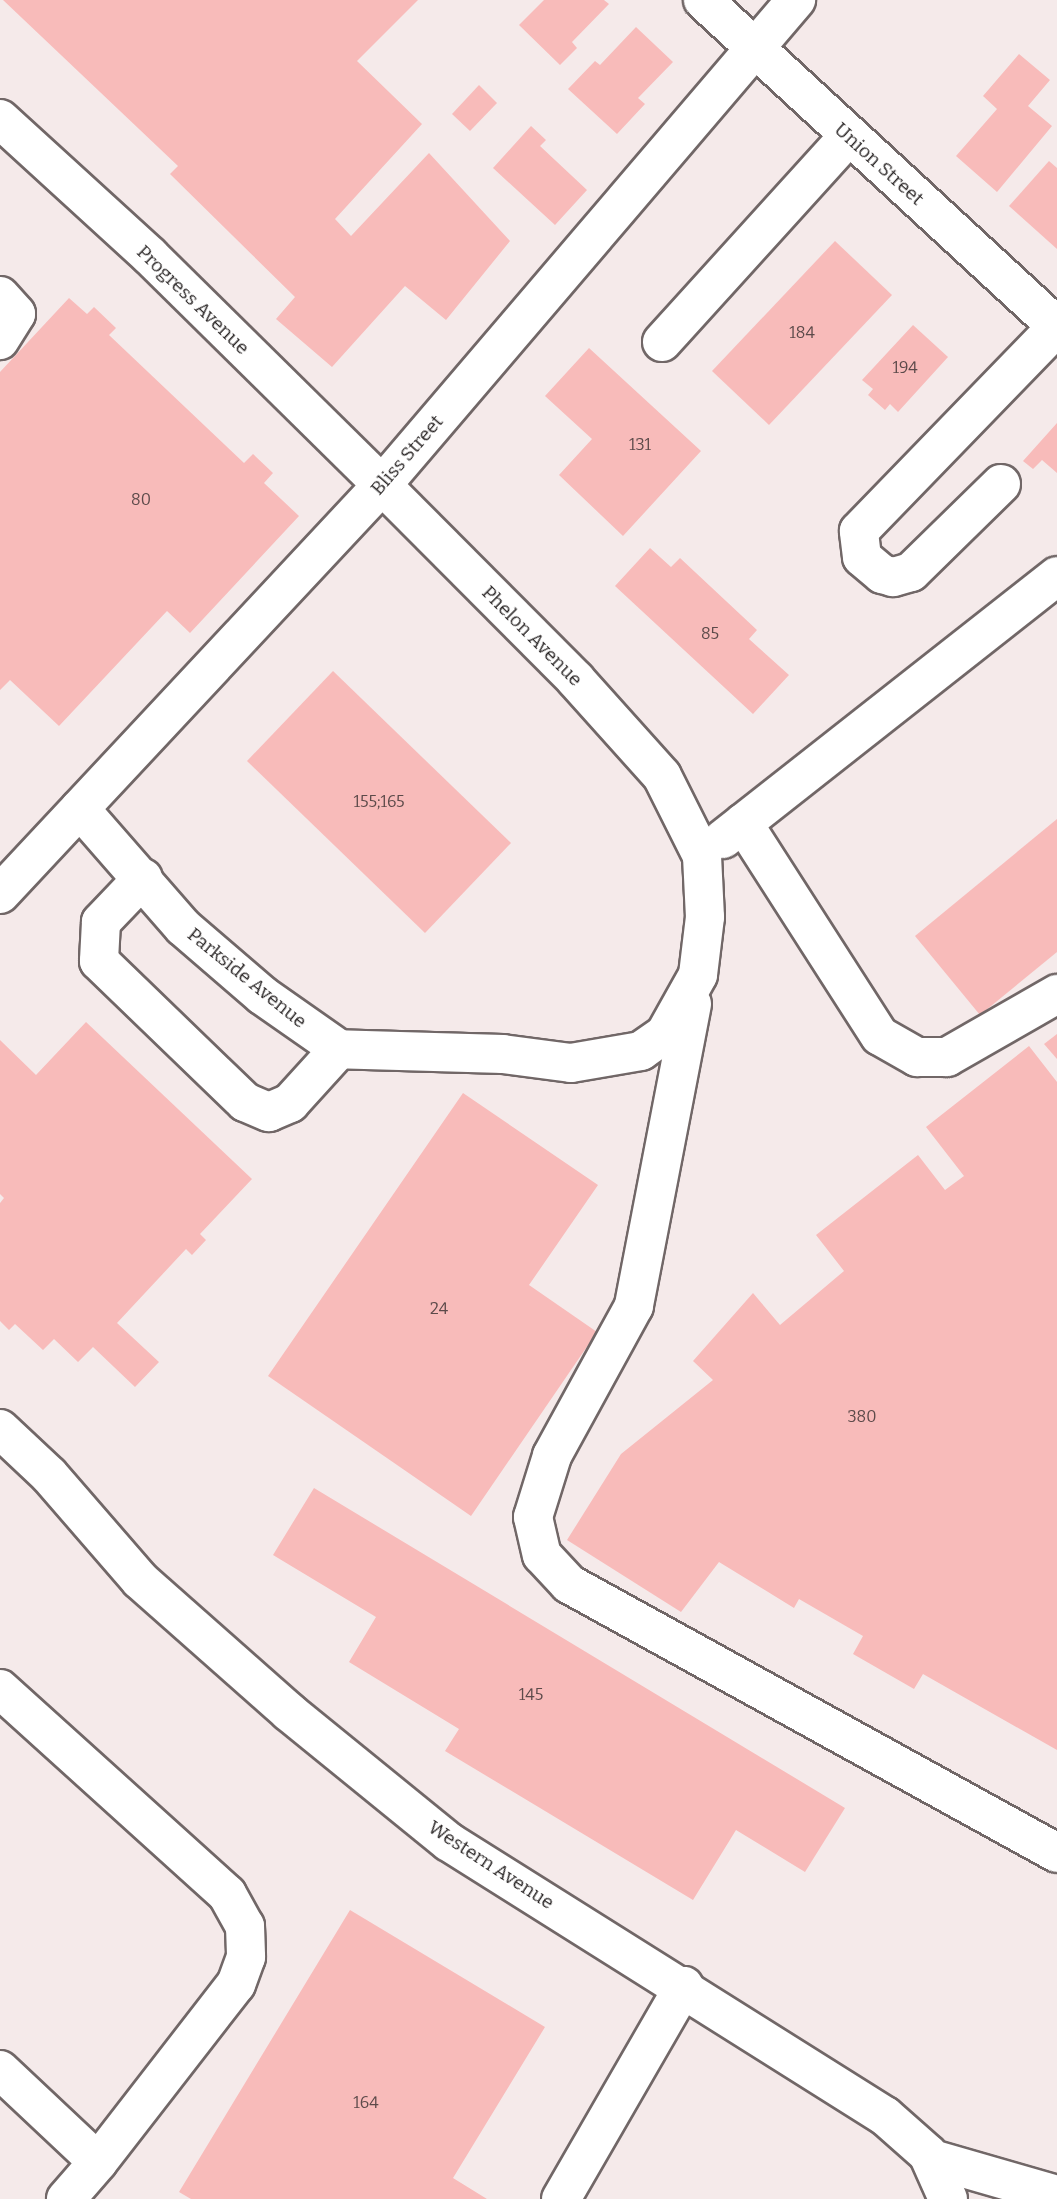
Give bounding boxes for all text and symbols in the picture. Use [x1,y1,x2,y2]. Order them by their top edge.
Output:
street label: Union Street [830,118,928,210]
street label: Progress Avenue [132,241,254,359]
house number: 184 [789,323,815,343]
house number: 194 [892,358,918,378]
street label: Bliss Street [366,410,448,500]
house number: 131 [629,435,651,455]
house number: 80 [131,490,151,510]
street label: Phelon Avenue [477,581,587,691]
house number: 85 [701,624,719,644]
house number: 155;165 [353,792,405,812]
street label: Parkside Avenue [183,923,311,1033]
house number: 24 [430,1299,448,1319]
house number: 380 [848,1407,876,1427]
house number: 145 [519,1685,543,1705]
street label: Western Avenue [424,1816,558,1914]
house number: 164 [353,2093,379,2113]

